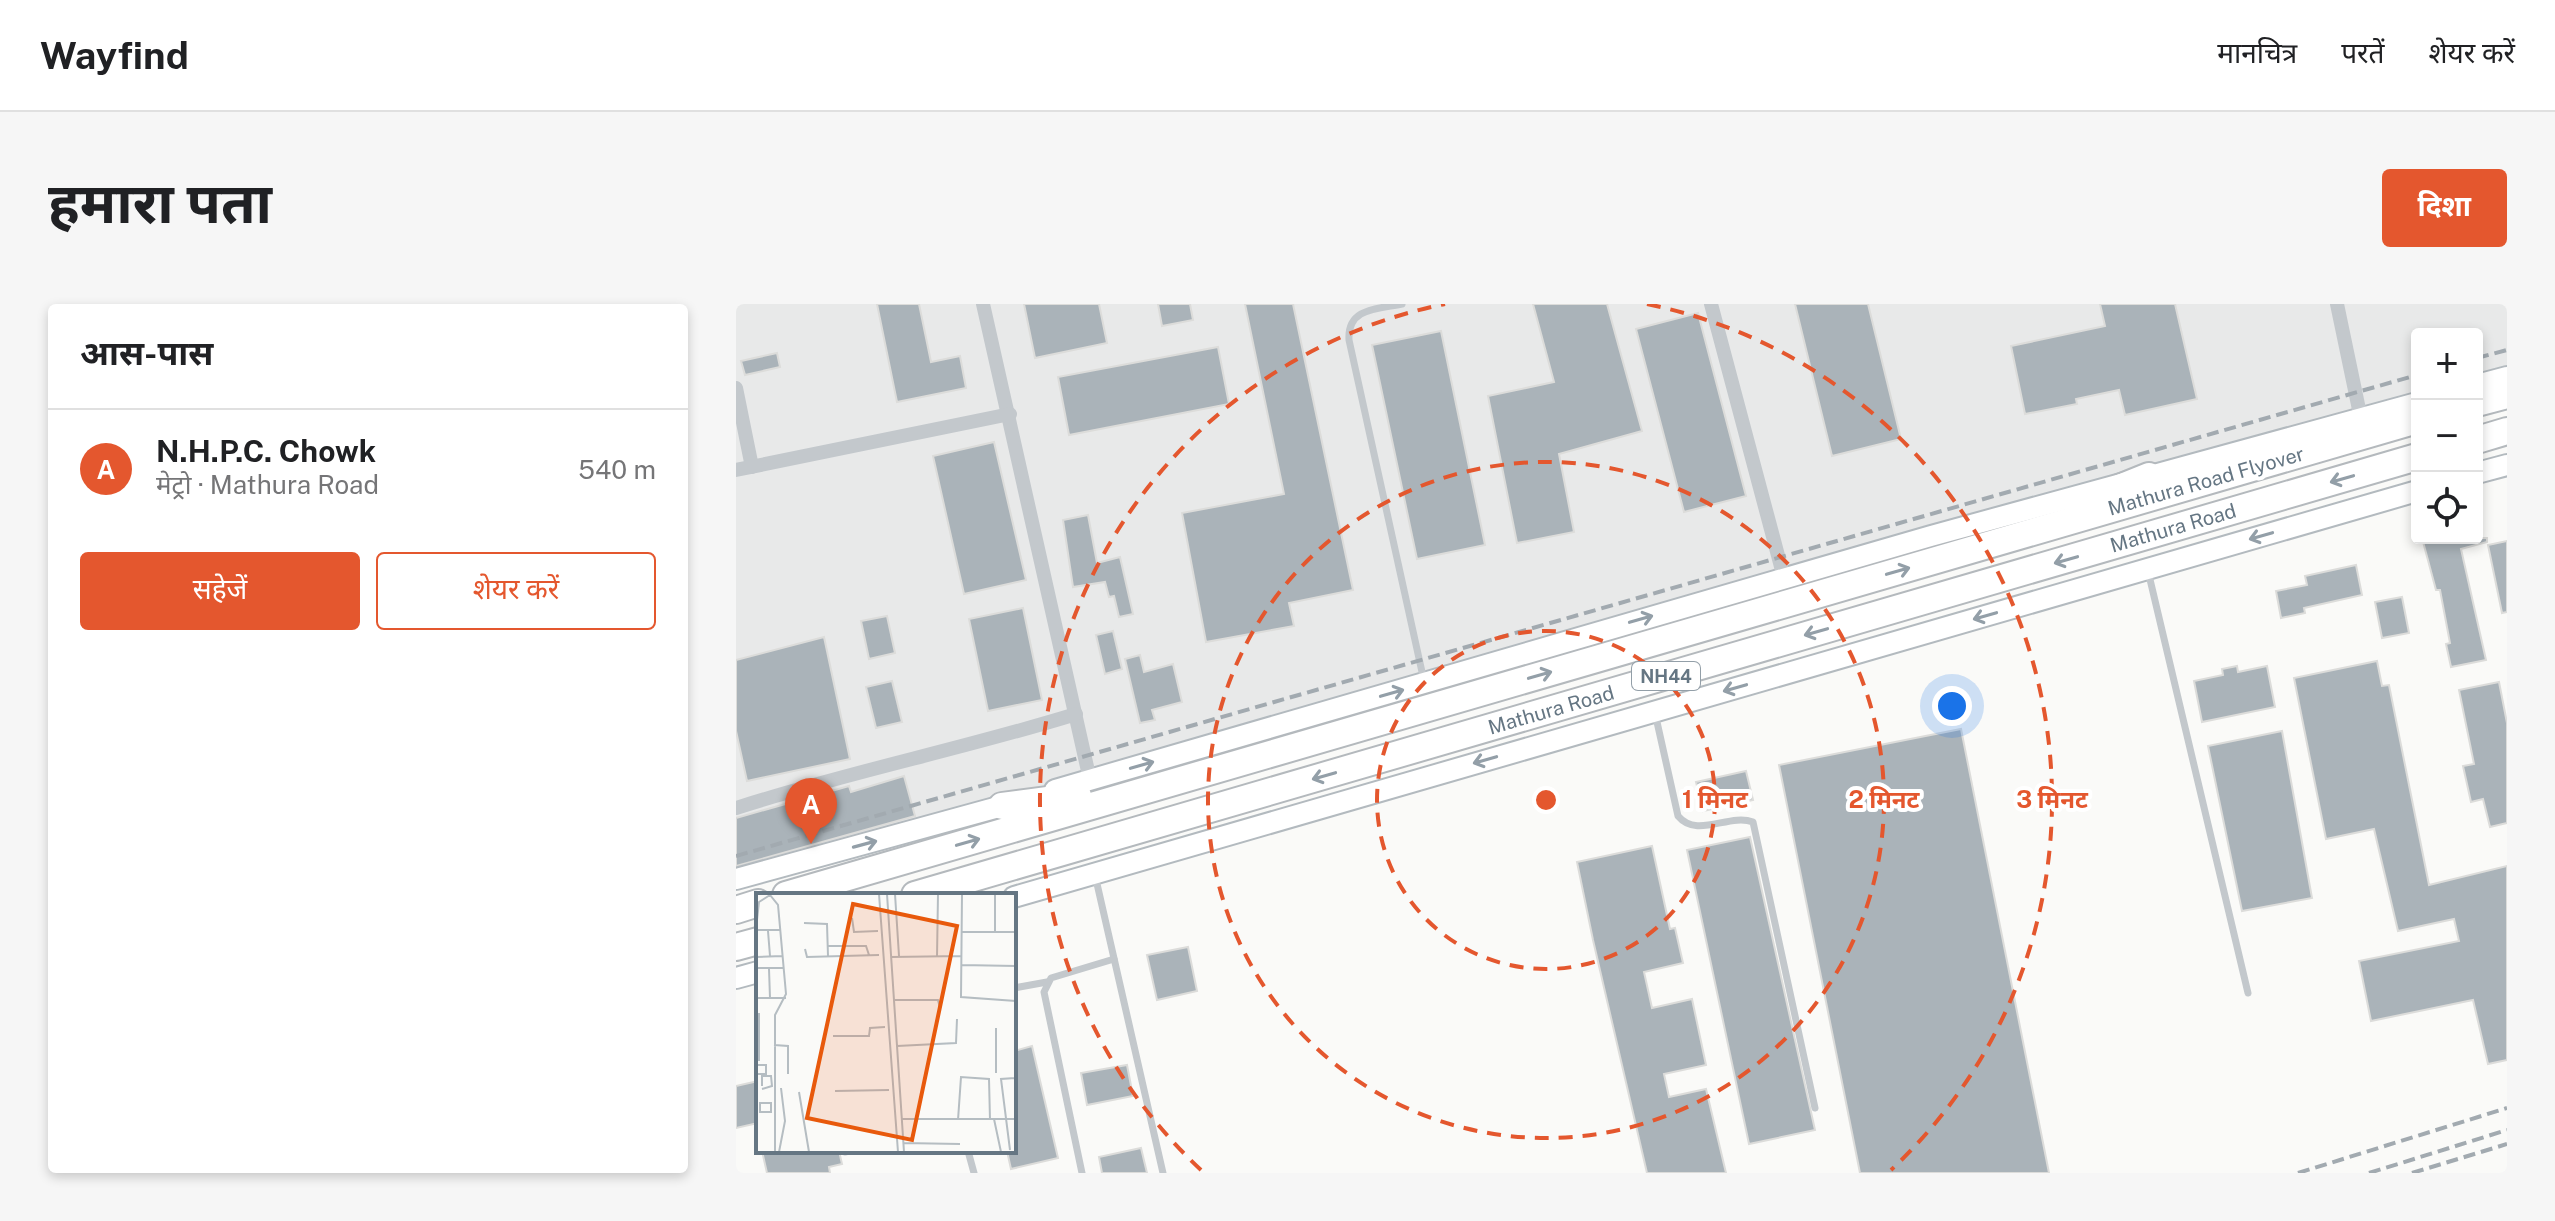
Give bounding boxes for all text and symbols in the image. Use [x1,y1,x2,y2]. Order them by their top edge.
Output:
text: Wayfind [40,33,189,78]
text: मानचित्र [2217,36,2297,69]
text: परतें [2341,36,2385,69]
text: शेयर करें [2429,36,2515,69]
button: दिशा [2382,169,2507,247]
text: हमारा पता [48,170,272,236]
map controls [2411,328,2483,544]
button: + [2411,328,2483,400]
text: आस-पास [80,333,213,373]
button: − [2411,400,2483,472]
text: N.H.P.C. Chowk [156,433,376,469]
street label: Mathura Road Flyover [2105,441,2307,521]
text: A [97,454,115,485]
text: 540 m [578,454,656,485]
text: मेट्रो · Mathura Road [156,469,379,500]
one-way arrow [2330,472,2356,487]
button: locate [2411,472,2483,544]
street label: Mathura Road [2107,499,2239,557]
one-way arrow [2249,529,2275,544]
button: सहेजें [80,552,360,630]
button: शेयर करें [376,552,656,630]
one-way arrow [2053,553,2079,568]
one-way arrow [1884,563,1910,578]
one-way arrow [1972,609,1998,624]
one-way arrow [1628,611,1654,626]
one-way arrow [1804,626,1829,640]
road number: NH44 [1632,662,1700,690]
one-way arrow [1527,667,1553,682]
street label: Mathura Road [1485,681,1617,739]
one-way arrow [1723,682,1748,696]
one-way arrow [1379,685,1405,700]
your location [1932,686,1972,726]
one-way arrow [1473,753,1499,768]
one-way arrow [1129,757,1155,772]
one-way arrow [1312,769,1338,784]
pin: A [785,778,837,844]
text: 1 मिनट [1682,785,1749,813]
text: 2 मिनट [1848,785,1921,813]
text: 3 मिनट [2016,785,2089,813]
centre of rings [1532,786,1560,814]
one-way arrow [955,834,981,849]
one-way arrow [852,835,878,850]
inset map [756,893,1016,1153]

